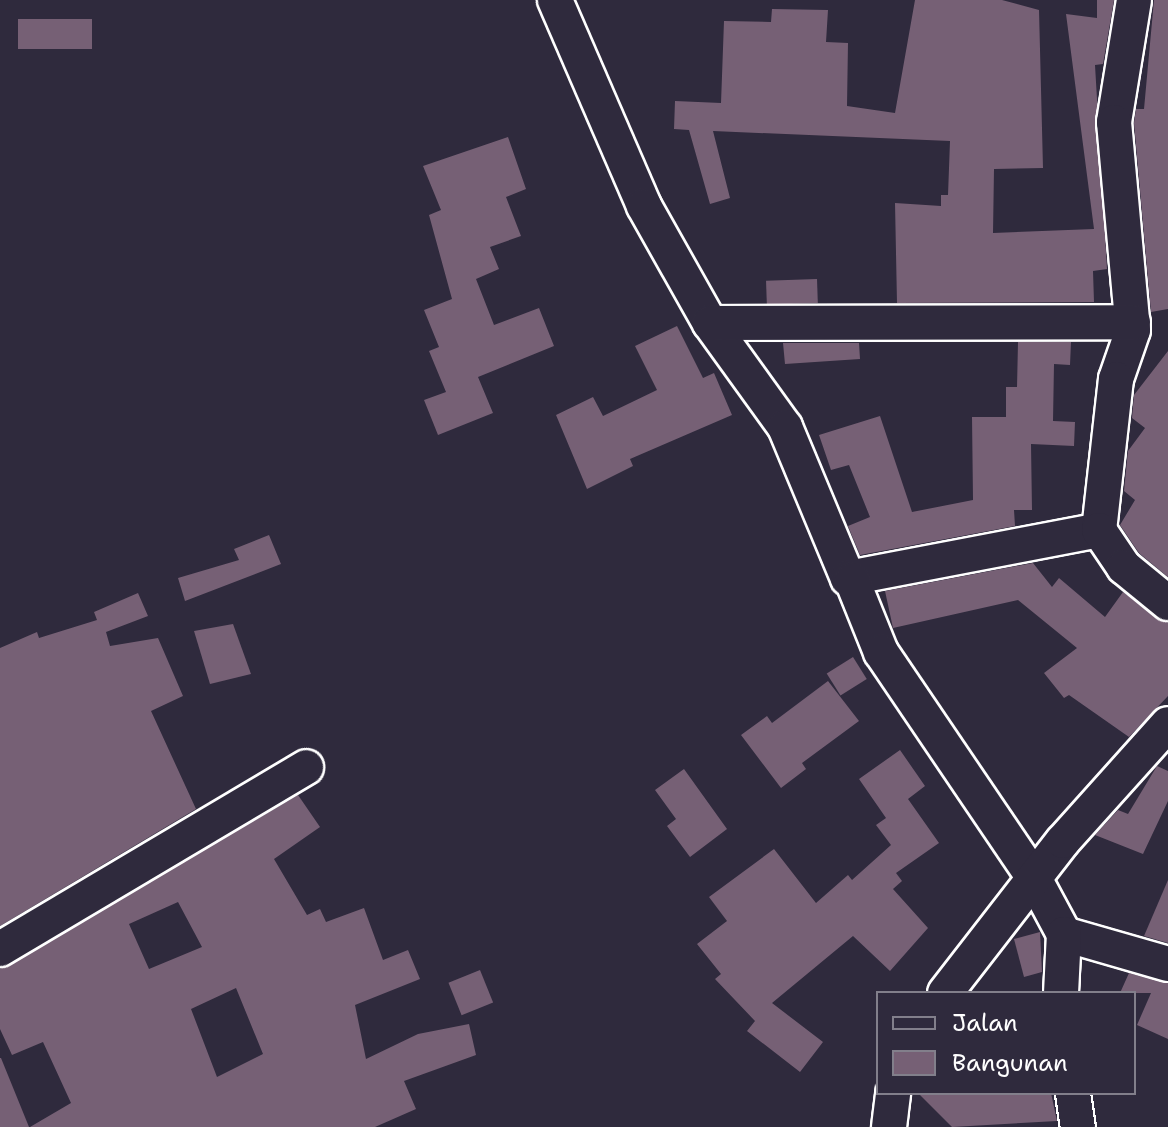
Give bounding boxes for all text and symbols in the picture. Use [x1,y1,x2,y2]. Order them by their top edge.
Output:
legend [876,991,1136,1095]
text: Jalan [952,1007,1018,1039]
text: Bangunan [952,1047,1068,1079]

